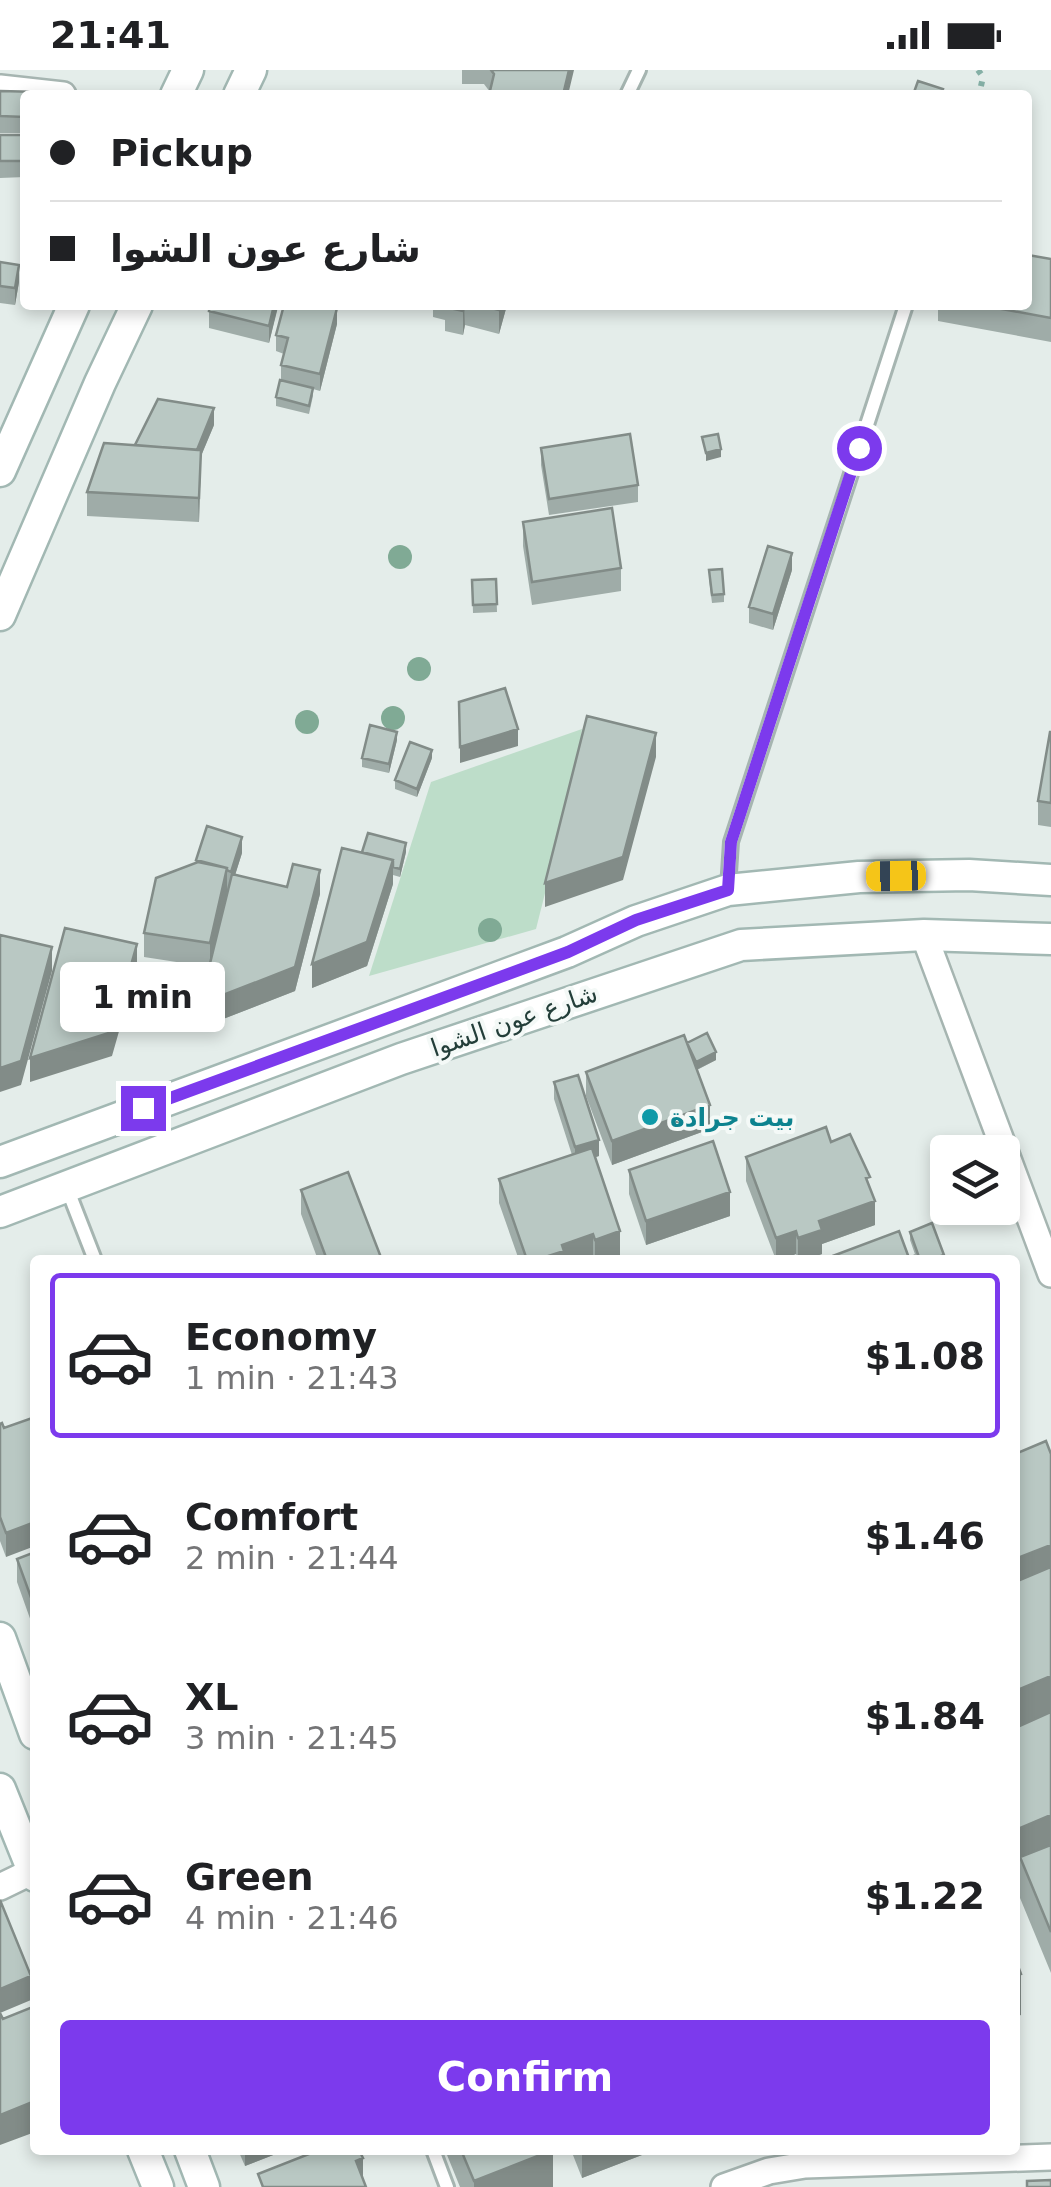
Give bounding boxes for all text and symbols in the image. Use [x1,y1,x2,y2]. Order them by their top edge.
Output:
text: 21:41 [50,13,171,57]
text: Pickup [110,131,253,175]
text: شارع عون الشوا [110,227,421,271]
route start [837,426,882,471]
car [866,860,926,892]
callout: 1 min [61,963,226,1033]
text: 1 min [92,978,193,1016]
street label: شارع عون الشوا [427,978,601,1063]
route end [121,1086,166,1131]
place label: بيت جرادة [670,1103,795,1133]
marker: بيت جرادة [639,1106,661,1128]
map controls [930,1135,1020,1225]
button: layers [930,1135,1020,1225]
icon: car [65,1311,155,1401]
text: Economy [185,1315,377,1359]
text: $1.08 [865,1334,985,1378]
text: 1 min · 21:43 [185,1359,399,1397]
icon: car [65,1491,155,1581]
text: Comfort [185,1495,358,1539]
text: $1.46 [865,1514,985,1558]
text: 2 min · 21:44 [185,1539,399,1577]
icon: car [65,1671,155,1761]
text: XL [185,1675,239,1719]
text: $1.84 [865,1694,985,1738]
text: 3 min · 21:45 [185,1719,399,1757]
icon: car [65,1851,155,1941]
text: Green [185,1855,314,1899]
text: $1.22 [865,1874,985,1918]
text: 4 min · 21:46 [185,1899,399,1937]
button: Confirm [60,2020,990,2135]

